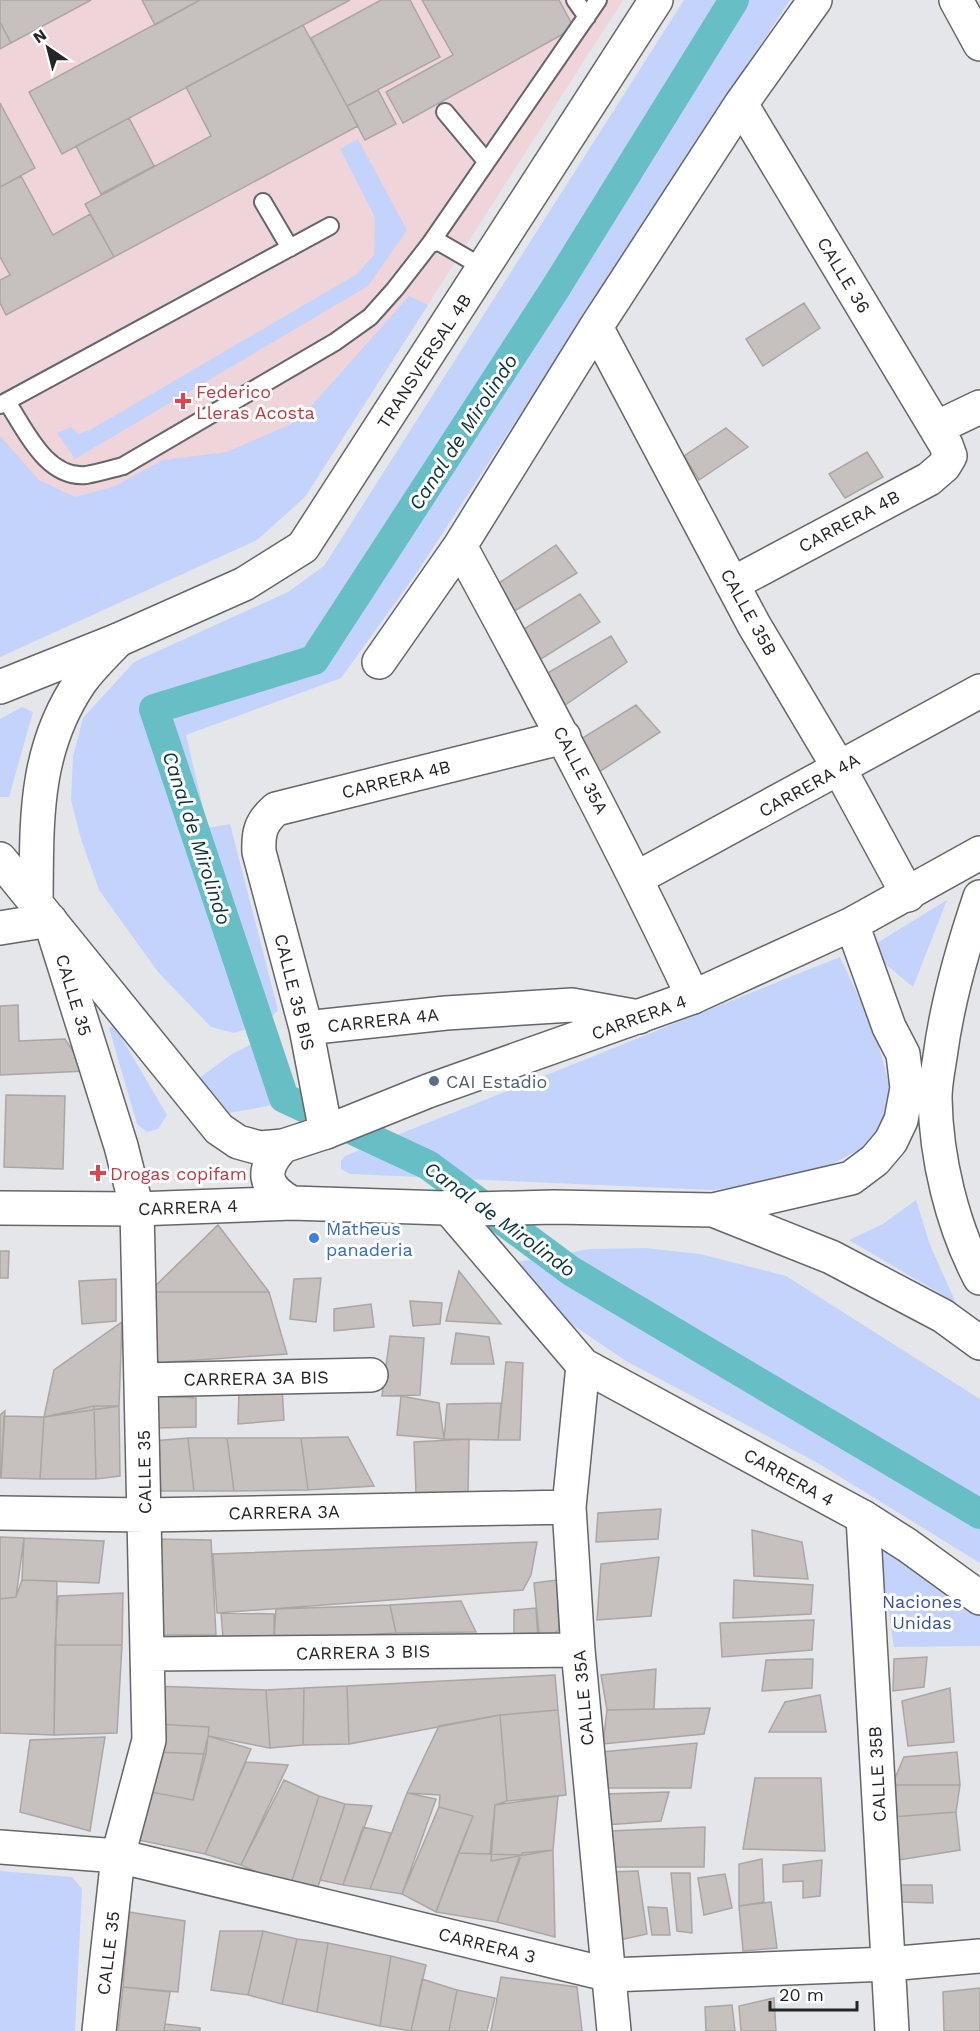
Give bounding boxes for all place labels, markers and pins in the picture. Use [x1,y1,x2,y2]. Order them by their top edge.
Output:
place label: Federico Lleras Acosta [196,381,315,423]
marker: Federico Lleras Acosta [174,392,192,410]
place label: CAI Estadio [446,1071,547,1092]
marker: CAI Estadio [427,1074,441,1088]
place label: Drogas copifam [110,1163,247,1184]
marker: Drogas copifam [91,1166,105,1180]
place label: Matheus panaderia [326,1218,413,1260]
marker: Matheus panaderia [307,1231,321,1245]

